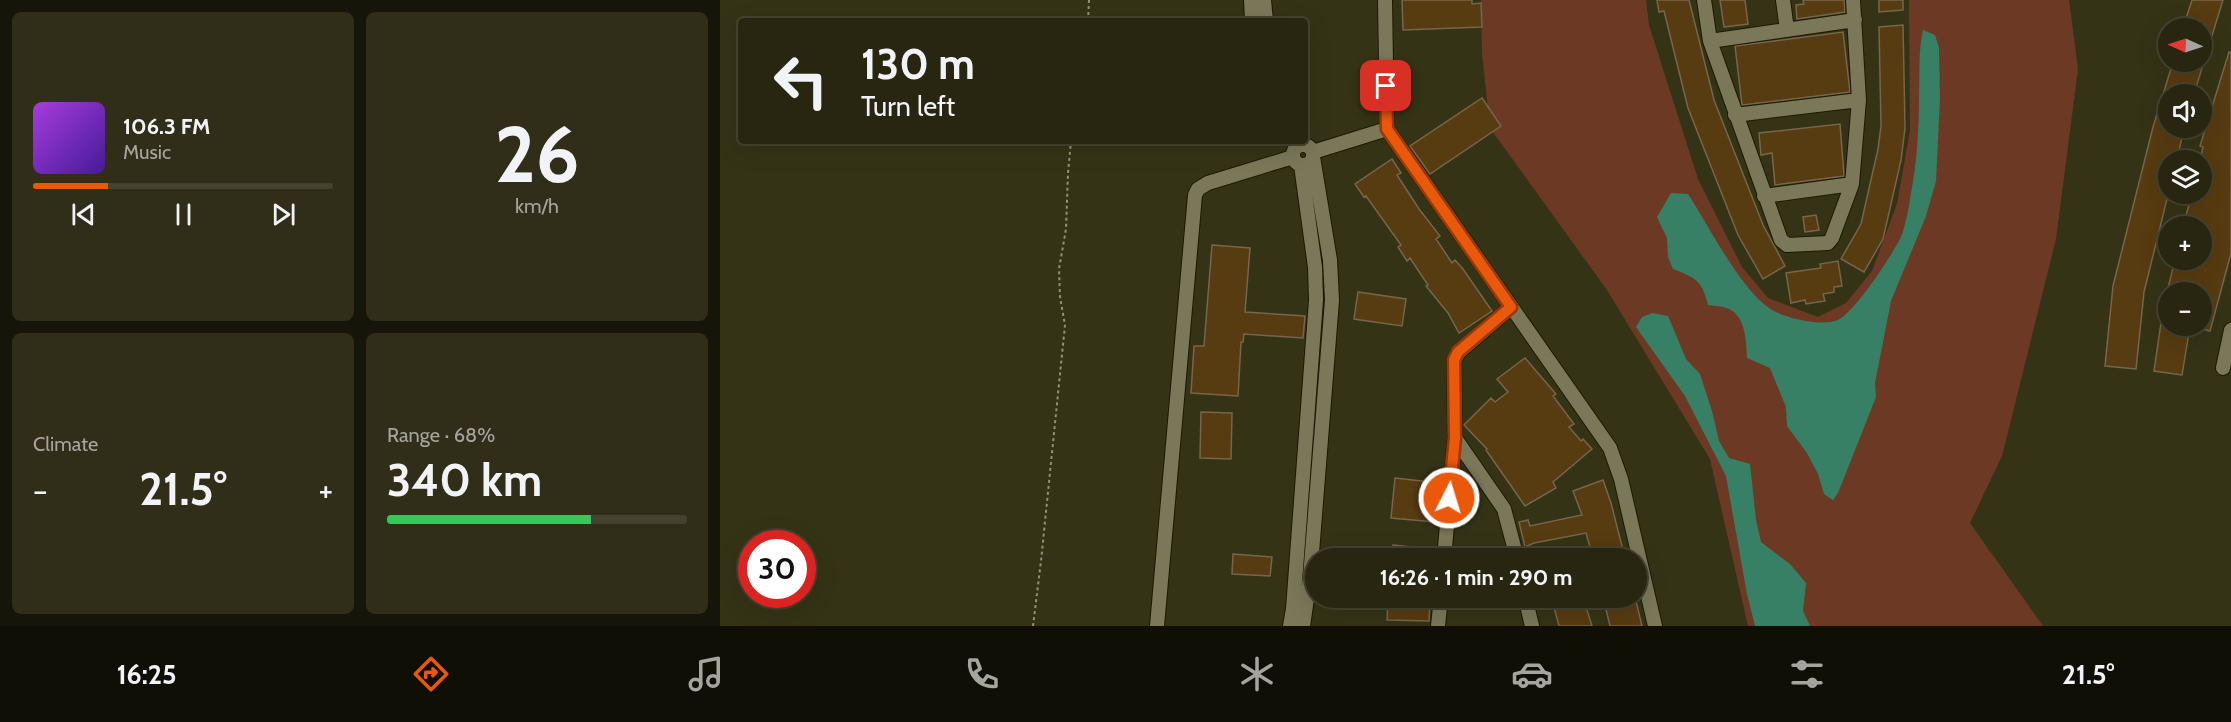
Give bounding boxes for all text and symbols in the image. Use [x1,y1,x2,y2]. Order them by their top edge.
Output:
north arrow [2158,18,2212,72]
map controls [2158,18,2212,336]
text: 130 m [861,38,975,90]
icon: left [762,42,840,120]
pin [1360,60,1411,111]
icon: arrive [1369,69,1402,102]
button: sound [2158,84,2212,138]
text: Turn left [861,90,955,123]
text: 26 [494,107,580,202]
text: 106.3 FM [123,113,210,140]
text: Music [123,140,171,164]
button: layers [2158,150,2212,204]
text: km/h [515,194,559,218]
icon: previous [67,198,100,231]
icon: pause [167,198,200,231]
icon: next [267,198,300,231]
button: + [2158,216,2212,270]
button: − [2158,282,2212,336]
text: Range · 68% [387,423,495,447]
text: Climate [33,432,98,456]
text: 340 km [387,453,542,507]
text: 21.5° [139,462,227,516]
position arrow [1417,466,1481,530]
text: − [33,470,48,510]
text: + [318,470,333,510]
speed limit sign: 30 [738,530,816,608]
text: 16:26 · 1 min · 290 m [1380,564,1572,591]
icon: directions [410,653,452,695]
icon: music [685,653,727,695]
icon: phone [961,653,1003,695]
icon: climate [1236,653,1278,695]
icon: car [1511,653,1553,695]
icon: filters [1786,653,1828,695]
text: 16:25 [117,658,177,691]
text: 21.5° [2062,658,2114,691]

